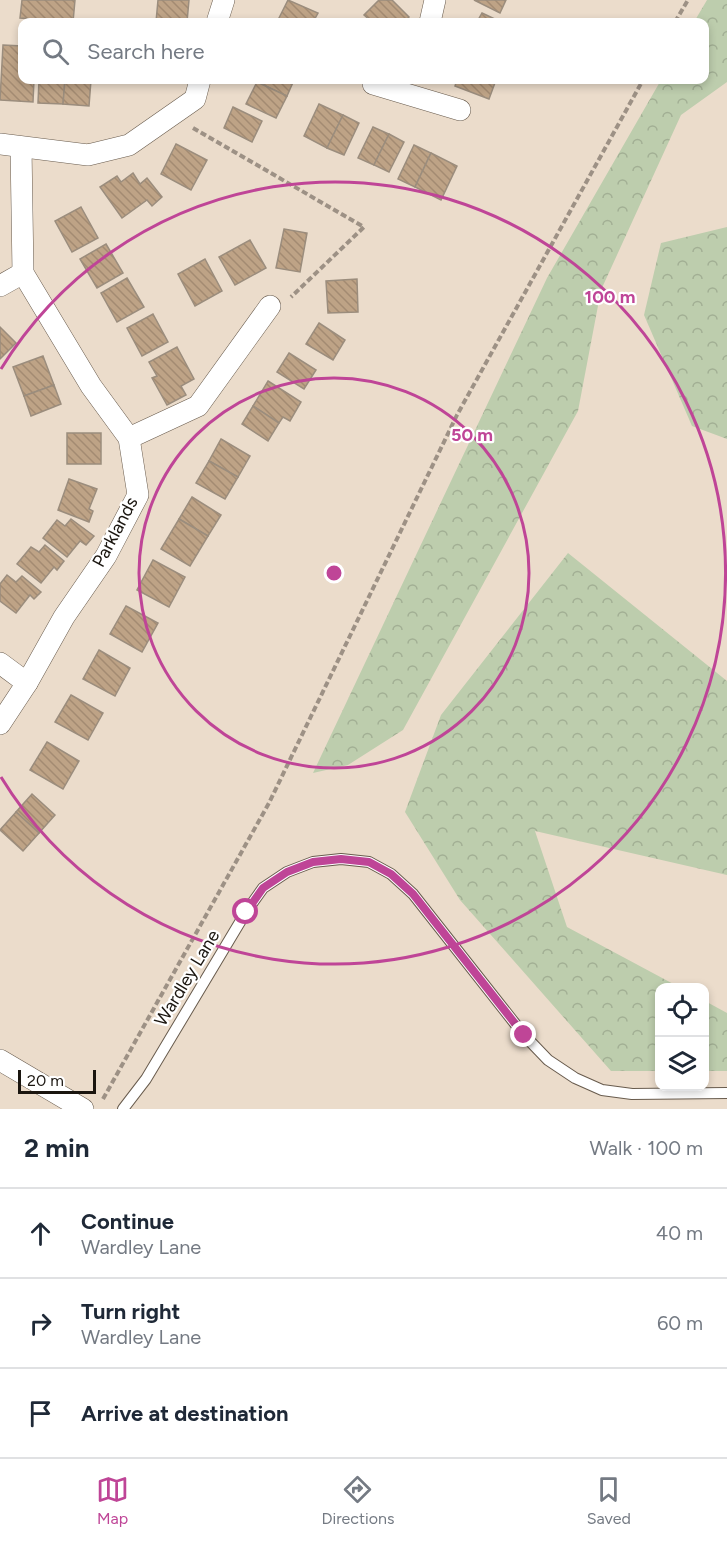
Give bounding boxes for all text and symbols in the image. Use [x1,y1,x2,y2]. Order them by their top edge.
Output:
search box [18,18,709,84]
icon: search [39,35,72,68]
text: Search here [87,38,205,65]
text: 100 m [585,286,635,308]
text: 50 m [451,424,493,446]
street label: Parklands [87,493,143,571]
centre of rings [324,563,344,583]
route start [232,898,258,924]
street label: Wardley Lane [150,926,224,1030]
map controls [655,983,709,1091]
button: locate [655,983,709,1037]
route end [510,1021,536,1047]
button: layers [655,1037,709,1091]
scale bar [18,1067,96,1094]
text: 20 m [27,1071,64,1090]
text: 2 min [24,1132,90,1164]
text: Walk · 100 m [589,1136,703,1160]
text: Continue [81,1208,174,1235]
icon: ahead [24,1217,57,1250]
text: 40 m [656,1221,703,1245]
text: Wardley Lane [81,1235,201,1259]
text: Turn right [81,1298,180,1325]
icon: right [24,1307,57,1340]
text: 60 m [657,1311,703,1335]
text: Wardley Lane [81,1325,201,1349]
icon: arrive [24,1397,57,1430]
text: Arrive at destination [81,1400,289,1427]
tab: Map [96,1473,129,1528]
tab: Directions [321,1473,394,1528]
tab: Saved [587,1473,631,1528]

